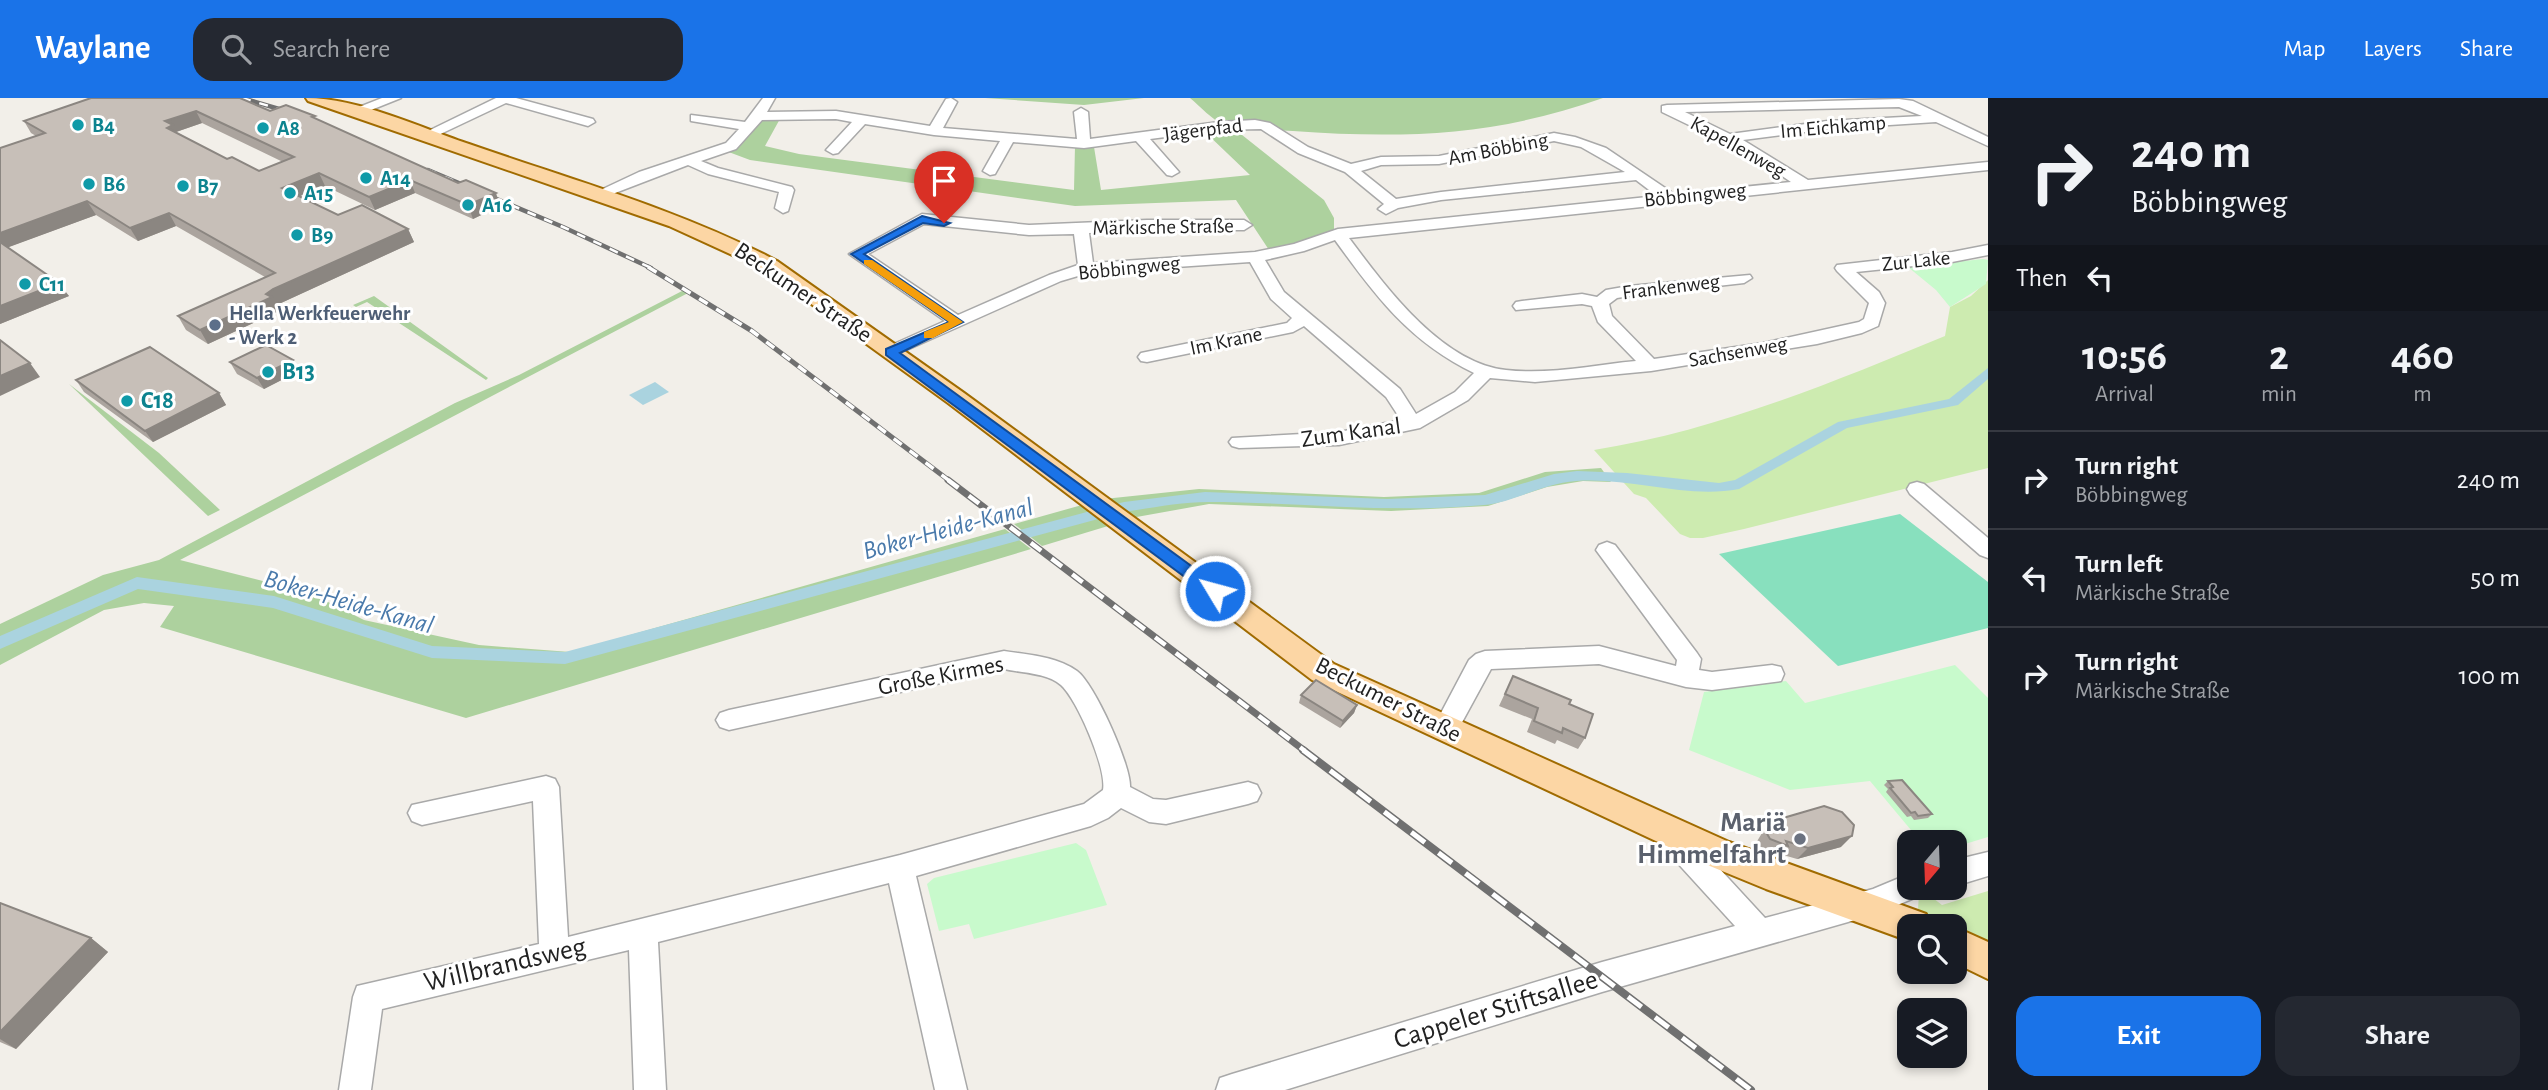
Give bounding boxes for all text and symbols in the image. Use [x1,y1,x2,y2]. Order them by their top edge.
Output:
search box [193,18,683,81]
icon: search [217,30,255,68]
text: Waylane [35,32,151,65]
text: Search here [273,36,390,62]
text: Map [2283,37,2325,61]
text: Layers [2363,37,2422,61]
text: Share [2460,37,2513,61]
street label: Kapellenweg [1687,112,1790,182]
street label: Im Eichkamp [1779,112,1887,142]
place label: B4 [92,115,115,136]
street label: Jägerpfad [1162,115,1244,145]
marker: B4 [70,117,86,133]
place label: A8 [277,118,300,139]
marker: A8 [255,120,271,136]
icon: right [2016,126,2107,217]
text: 240 m [2131,128,2251,177]
street label: Am Böbbing [1446,129,1550,169]
pin [914,151,974,223]
icon: arrive [925,162,963,200]
place label: A14 [380,168,411,189]
marker: A14 [358,170,374,186]
place label: B6 [103,174,125,195]
marker: B6 [81,176,97,192]
place label: B7 [197,176,218,197]
marker: B7 [175,178,191,194]
street label: Böbbingweg [1643,179,1748,211]
place label: A15 [304,183,333,204]
marker: A15 [282,185,298,201]
text: Böbbingweg [2131,186,2287,218]
place label: A16 [482,195,512,216]
marker: A16 [460,197,476,213]
street label: Märkische Straße [1092,215,1234,239]
place label: B9 [311,225,333,246]
marker: B9 [289,227,305,243]
street label: Beckumer Straße [730,238,876,348]
street label: Zur Lake [1881,247,1951,275]
street label: Böbbingweg [1077,252,1182,284]
icon: left [2081,259,2119,297]
text: Then [2016,265,2067,291]
street label: Frankenweg [1621,271,1722,303]
place label: C11 [39,274,65,295]
marker: C11 [17,276,33,292]
place label: Hella Werkfeuerwehr - Werk 2 [229,303,411,348]
marker: Hella Werkfeuerwehr - Werk 2 [207,317,223,333]
street label: Im Krane [1188,323,1264,359]
street label: Sachsenweg [1687,333,1790,371]
text: 10:56 [2082,335,2167,377]
text: 2 [2269,335,2289,377]
text: 460 [2391,335,2454,377]
place label: B13 [282,360,315,384]
marker: B13 [260,364,276,380]
text: Arrival [2095,383,2154,406]
text: min [2261,383,2297,406]
text: m [2413,383,2432,406]
place label: C18 [141,389,174,413]
marker: C18 [119,393,135,409]
street label: Zum Kanal [1300,414,1402,452]
text: Turn right [2075,453,2178,479]
icon: right [2016,461,2054,499]
text: 240 m [2457,467,2520,493]
text: Böbbingweg [2075,484,2187,507]
water label: Boker-Heide-Kanal [860,494,1036,564]
text: Turn left [2075,551,2163,577]
position arrow [1178,554,1252,628]
icon: left [2016,559,2054,597]
water label: Boker-Heide-Kanal [261,565,437,639]
text: 50 m [2470,565,2520,591]
text: Märkische Straße [2075,582,2230,605]
text: Turn right [2075,649,2178,675]
street label: Große Kirmes [876,652,1006,700]
street label: Beckumer Straße [1311,653,1465,747]
icon: right [2016,657,2054,695]
text: 100 m [2459,663,2520,689]
text: Märkische Straße [2075,680,2230,703]
place label: Mariä Himmelfahrt [1637,809,1787,869]
north arrow [1897,830,1967,900]
map controls [1897,830,1967,1068]
marker: Mariä Himmelfahrt [1792,831,1808,847]
button: search [1897,914,1967,984]
street label: Willbrandsweg [421,933,589,997]
street label: Cappeler Stiftsallee [1391,966,1601,1054]
button: Exit [2016,996,2261,1076]
button: Share [2275,996,2520,1076]
button: layers [1897,998,1967,1068]

